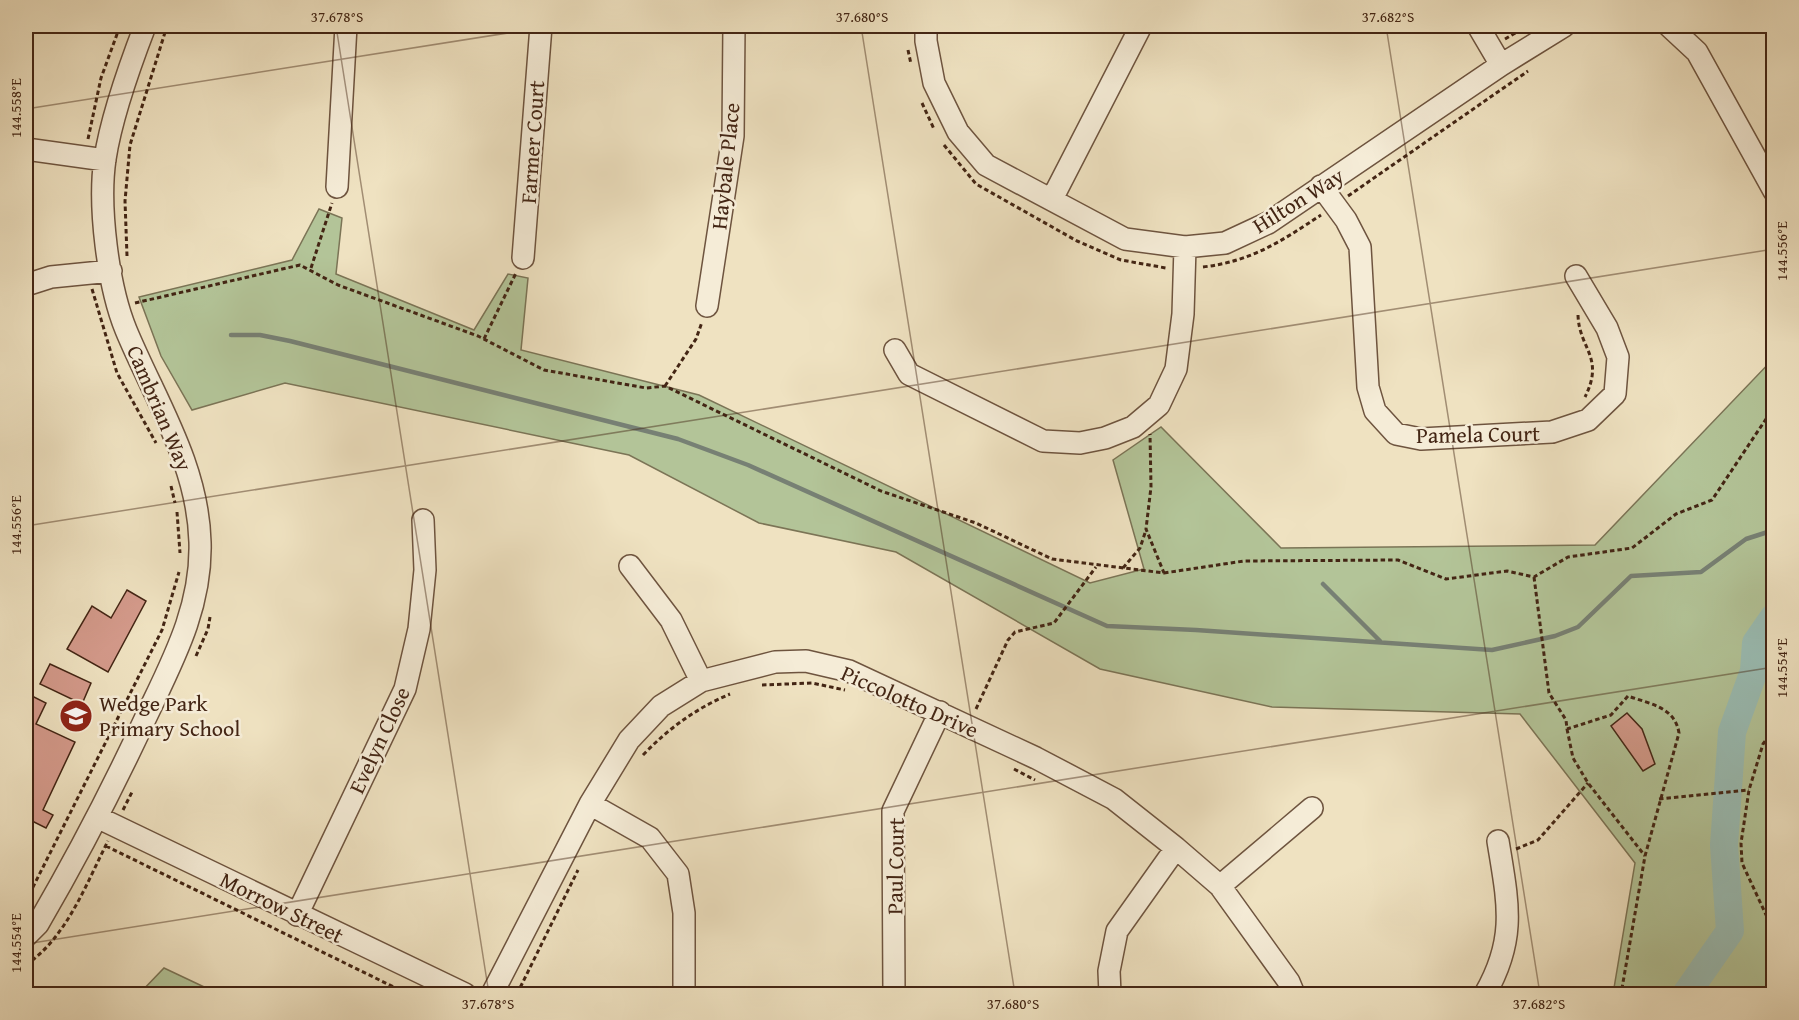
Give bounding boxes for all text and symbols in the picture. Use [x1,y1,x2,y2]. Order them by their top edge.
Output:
text: 37.678°S [311,6,363,27]
text: 37.680°S [836,6,888,27]
text: 37.682°S [1362,6,1414,27]
text: 144.558°E [5,78,26,138]
street label: Farmer Court [512,79,552,205]
street label: Haybale Place [702,101,748,231]
street label: Hilton Way [1246,159,1350,241]
text: 144.556°E [1771,221,1792,281]
street label: Cambrian Way [119,340,201,476]
street label: Pamela Court [1416,417,1540,451]
text: 144.556°E [5,495,26,555]
text: 144.554°E [1771,638,1792,698]
street label: Piccolotto Drive [836,656,984,746]
street label: Evelyn Close [340,681,418,799]
place label: Wedge Park Primary School [99,687,240,744]
school or university icon: Wedge Park Primary School [58,698,94,734]
street label: Paul Court [878,817,912,915]
street label: Morrow Street [215,863,349,951]
text: 144.554°E [5,913,26,973]
text: 37.678°S [462,993,514,1014]
text: 37.680°S [987,993,1039,1014]
text: 37.682°S [1513,993,1565,1014]

